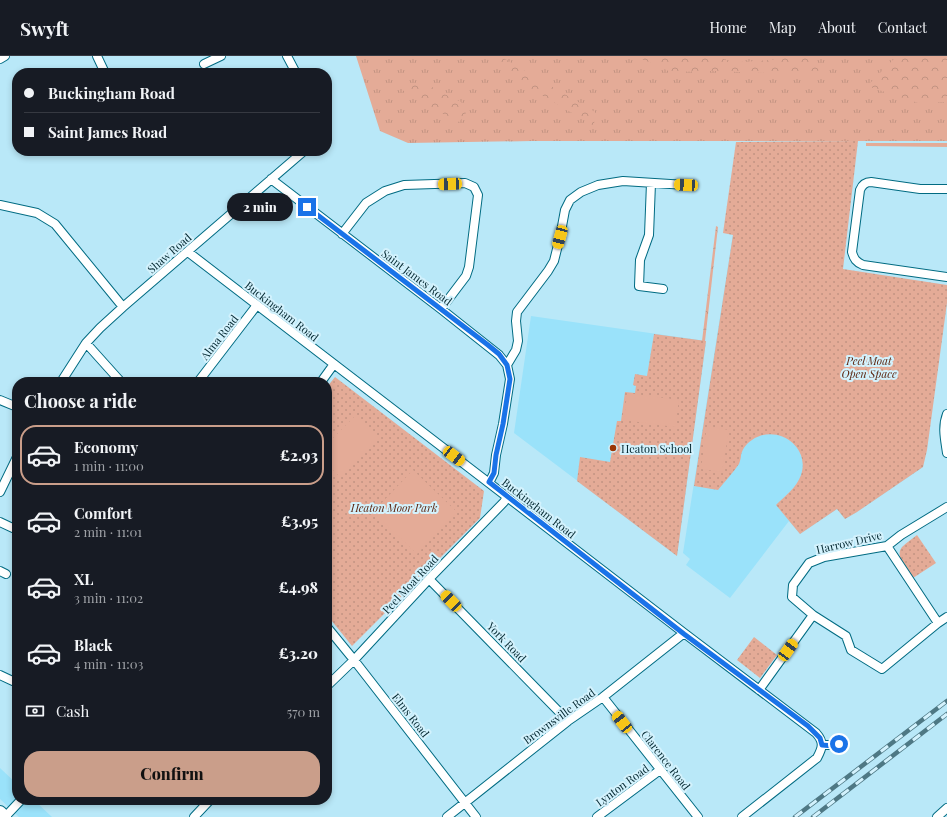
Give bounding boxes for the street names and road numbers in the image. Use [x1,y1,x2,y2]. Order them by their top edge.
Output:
street label: Shaw Road [144,229,195,276]
street label: Saint James Road [379,246,456,309]
street label: Buckingham Road [242,278,322,345]
street label: Alma Road [196,311,242,363]
street label: Buckingham Road [499,475,579,542]
street label: Harrow Drive [815,527,884,557]
street label: Peel Moat Road [379,551,442,617]
street label: York Road [483,618,530,666]
street label: Brownsville Road [520,684,598,747]
street label: Elms Road [389,690,433,741]
street label: Clarence Road [638,727,694,793]
street label: Lynton Road [592,760,652,809]

